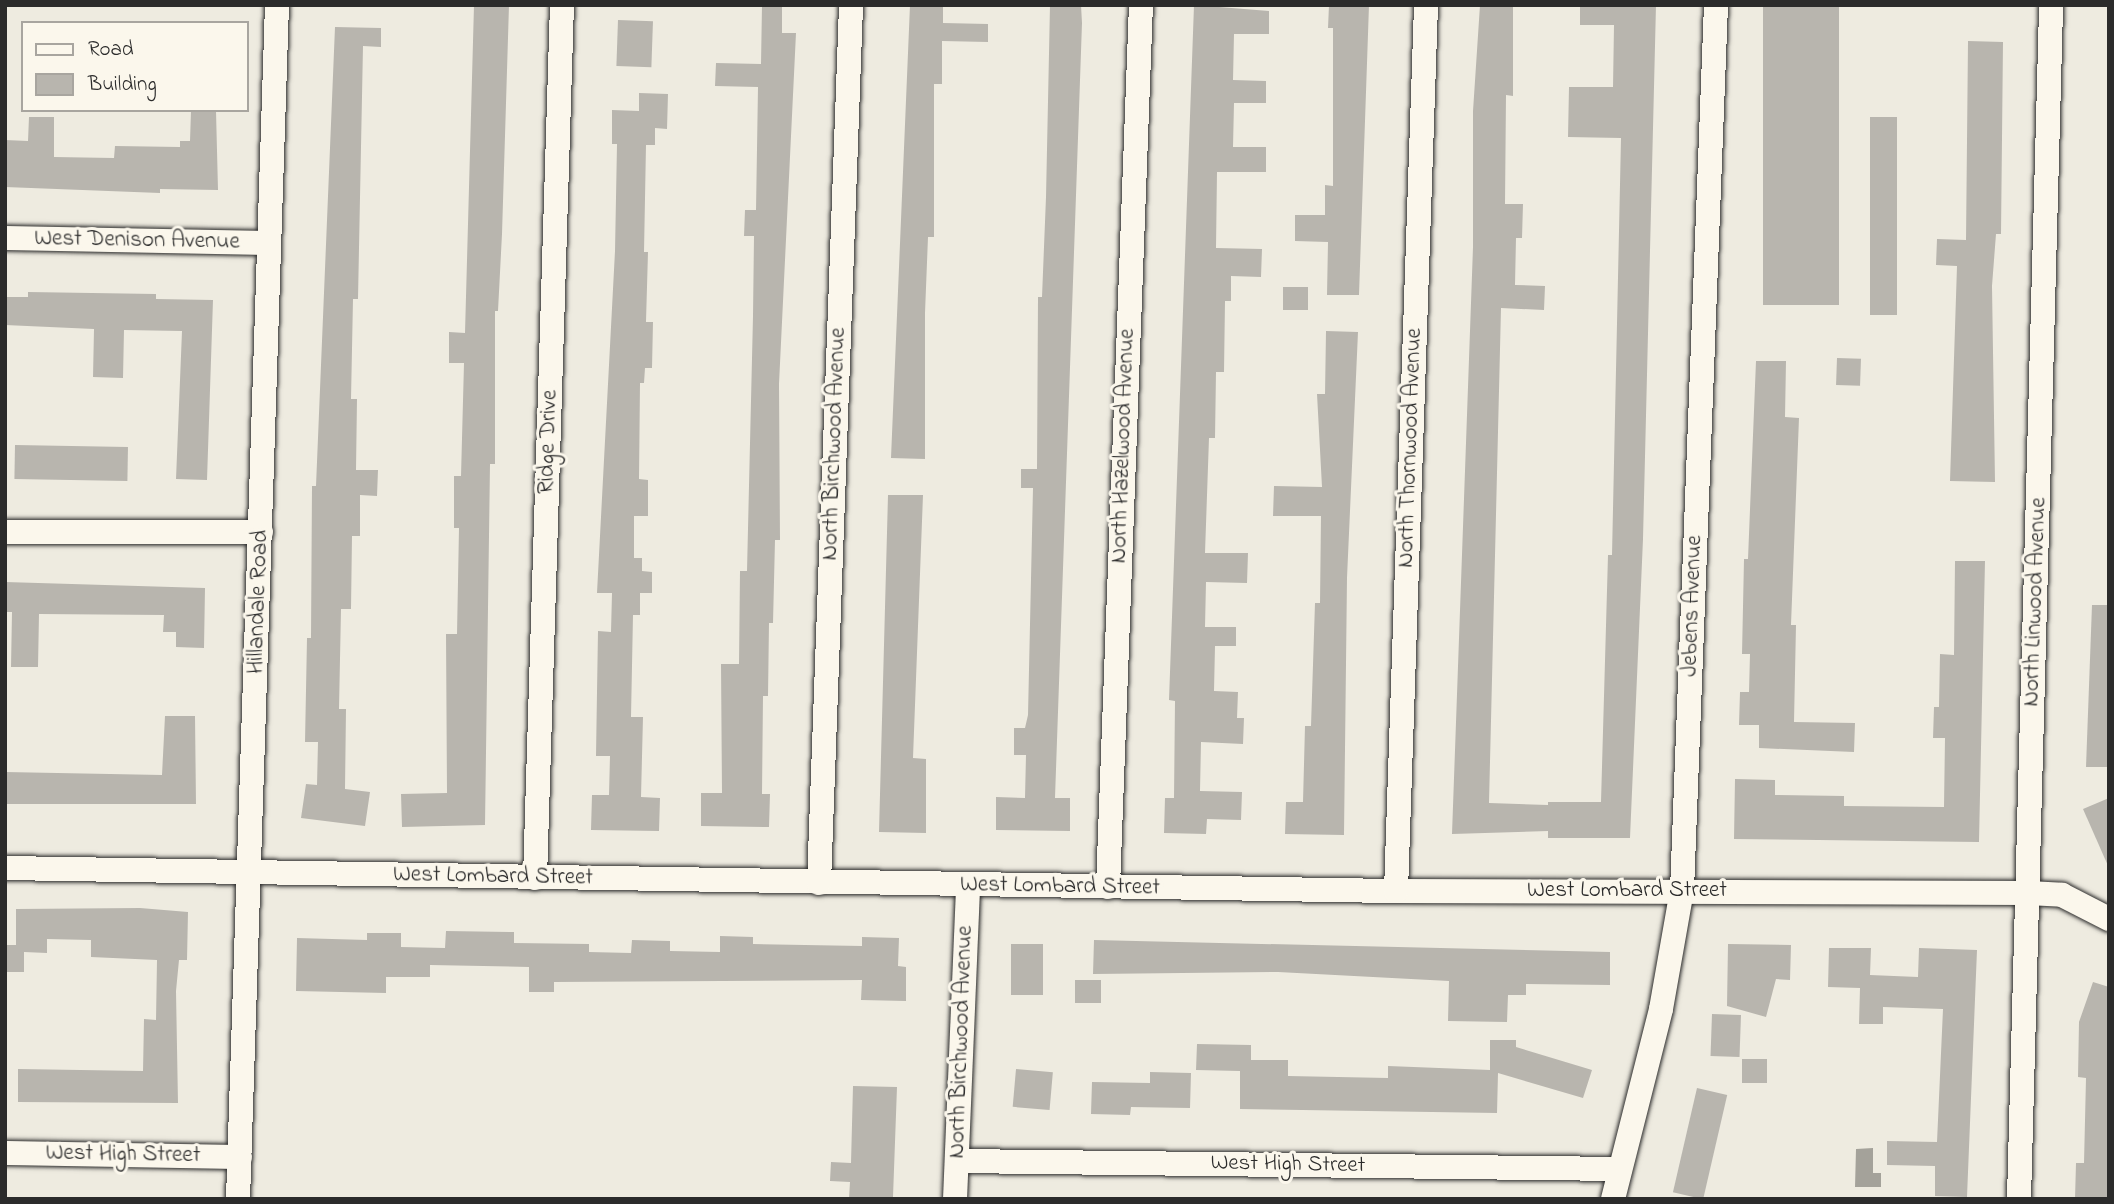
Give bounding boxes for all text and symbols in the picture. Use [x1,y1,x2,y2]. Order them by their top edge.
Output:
legend [21,21,248,112]
text: Road [88,35,134,65]
text: Building [88,70,157,100]
street label: West Denison Avenue [34,225,240,257]
street label: North Birchwood Avenue [817,327,853,561]
street label: North Hazelwood Avenue [1106,328,1142,564]
street label: North Thornwood Avenue [1393,328,1429,568]
street label: Ridge Drive [533,389,565,495]
street label: North Linwood Avenue [2019,497,2053,707]
street label: Hillandale Road [243,529,275,675]
street label: Jebens Avenue [1677,535,1709,677]
street label: West Lombard Street [393,861,593,893]
street label: West Lombard Street [960,871,1160,903]
street label: West Lombard Street [1527,877,1727,905]
street label: North Birchwood Avenue [944,925,980,1159]
street label: West High Street [45,1140,201,1170]
street label: West High Street [1210,1150,1366,1180]

